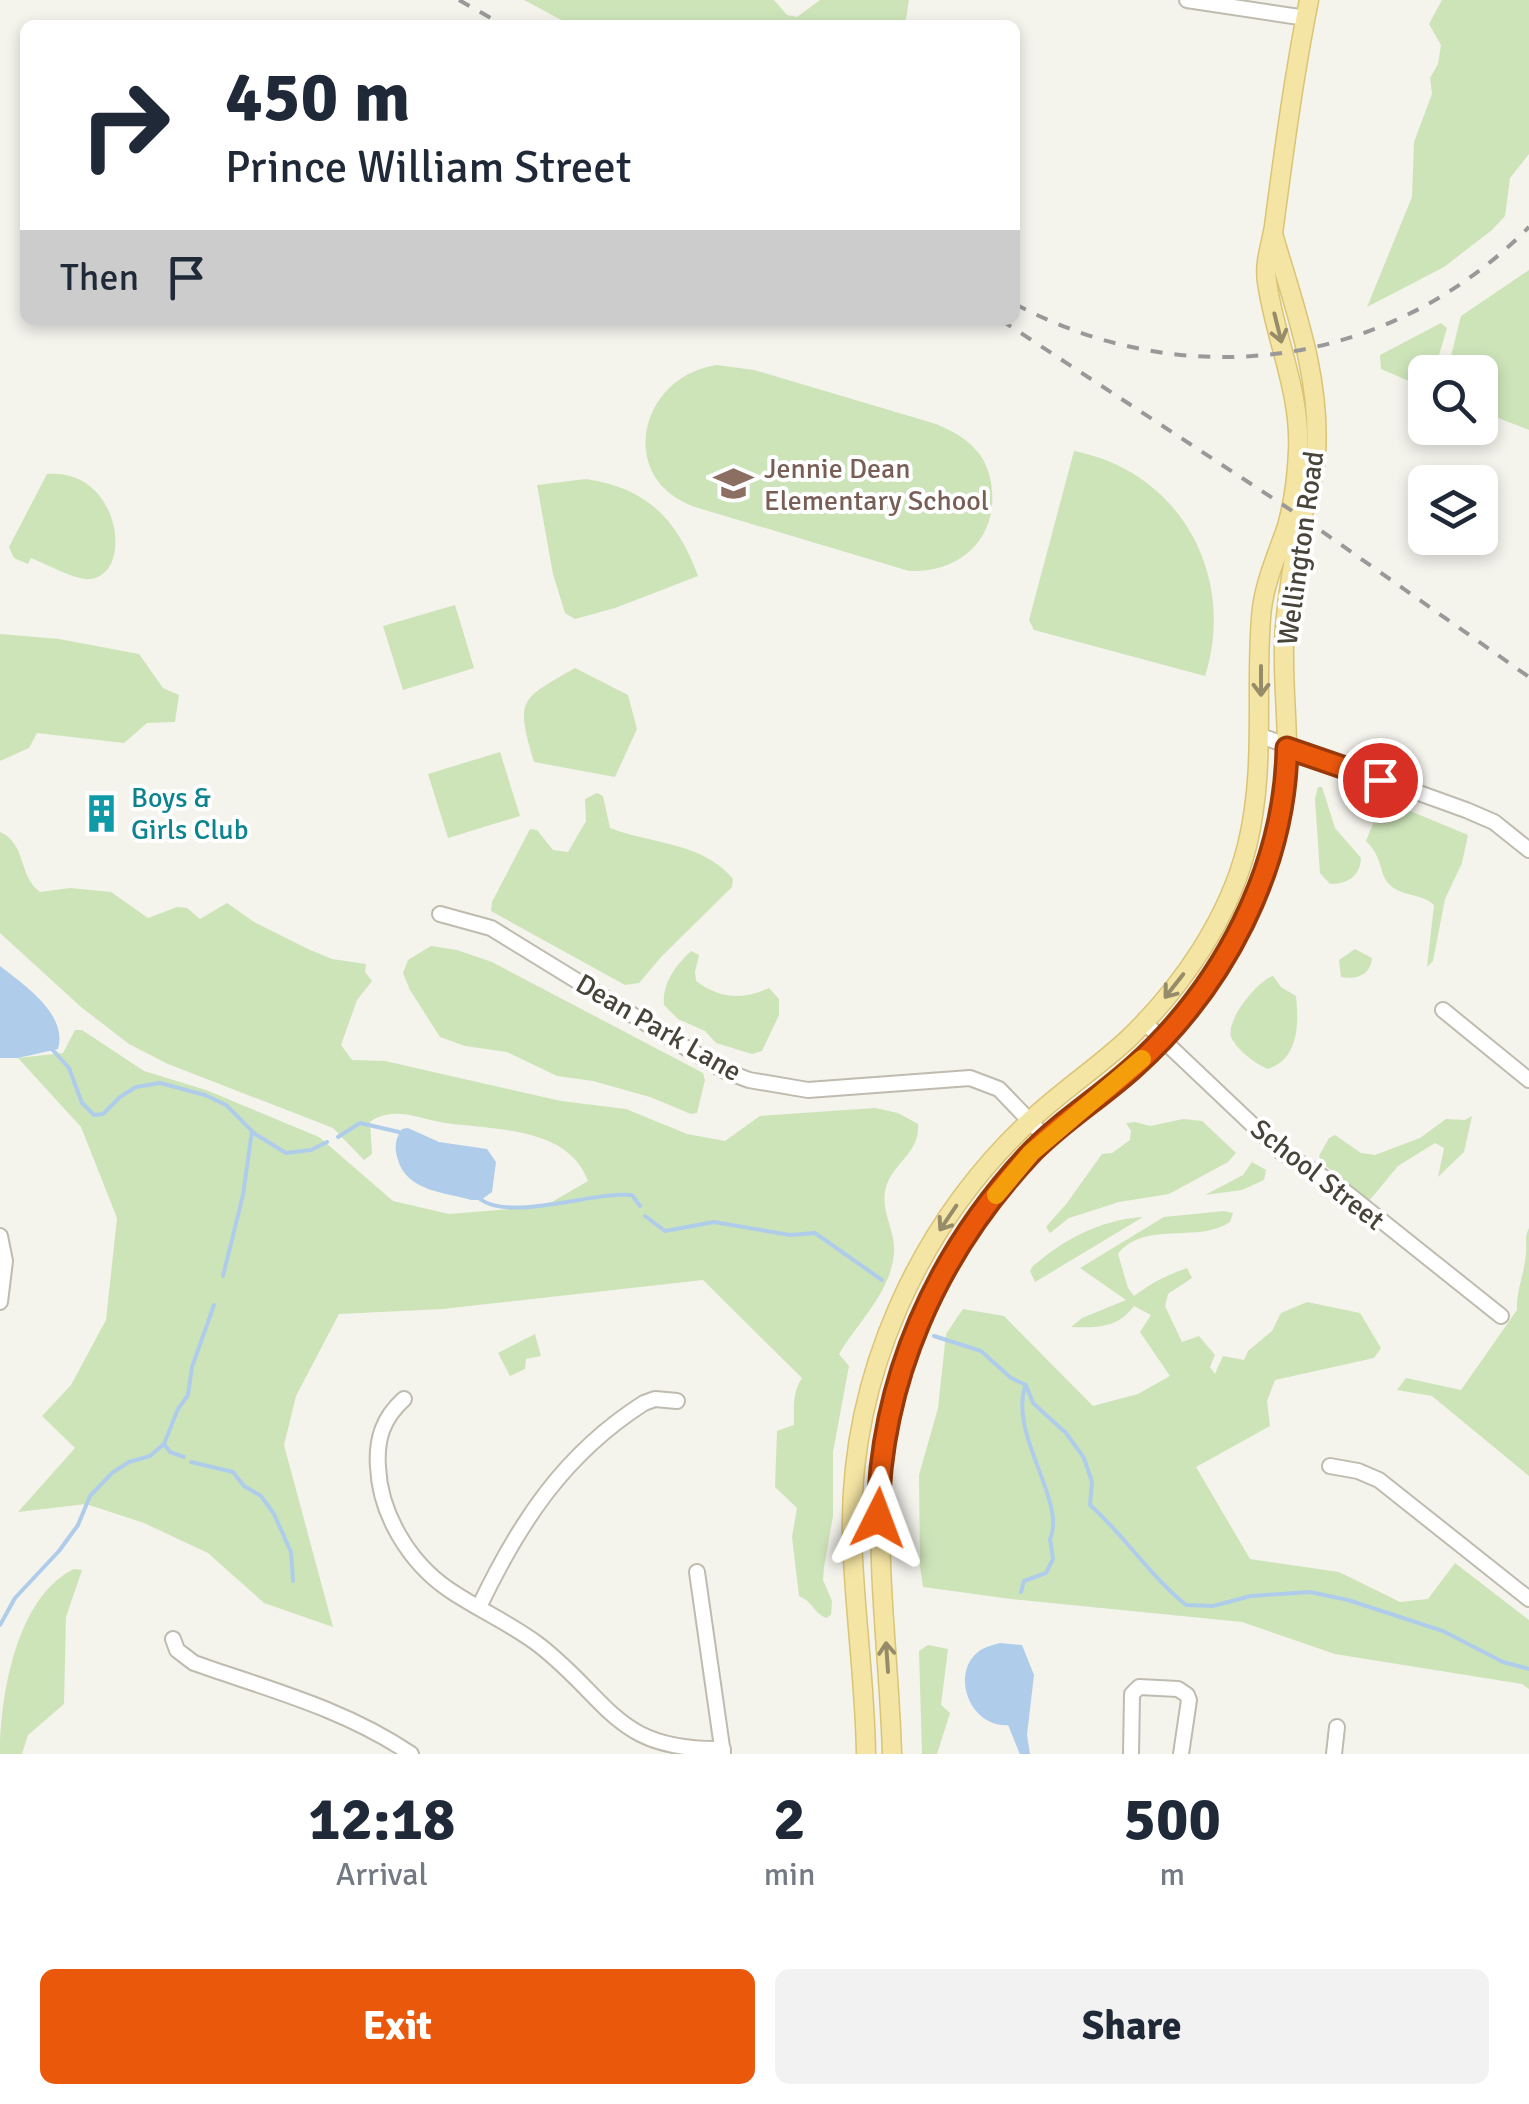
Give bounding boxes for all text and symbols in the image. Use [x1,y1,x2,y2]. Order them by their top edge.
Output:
text: 450 m [225,54,410,140]
icon: right [60,60,190,190]
text: Prince William Street [225,140,631,195]
icon: arrive [159,250,214,305]
text: Then [60,254,139,301]
one-way arrow [1270,311,1288,343]
map controls [1408,355,1498,555]
button: search [1408,355,1498,445]
street label: Wellington Road [1271,449,1331,647]
place label: Jennie Dean Elementary School [764,452,989,518]
school or university icon: Jennie Dean Elementary School [713,463,755,505]
button: layers [1408,465,1498,555]
one-way arrow [1252,664,1270,697]
pin [1338,738,1423,823]
icon: arrive [1353,753,1408,808]
place label: Boys & Girls Club [131,781,248,847]
building icon: Boys & Girls Club [80,792,122,834]
street label: Dean Park Lane [570,967,747,1089]
one-way arrow [1164,972,1185,999]
street label: School Street [1244,1112,1391,1238]
one-way arrow [938,1203,959,1231]
position arrow [826,1466,930,1570]
one-way arrow [877,1641,896,1673]
text: 12:18 [308,1783,456,1857]
text: 2 [773,1783,806,1857]
text: 500 [1124,1783,1221,1857]
text: Arrival [336,1855,428,1894]
text: min [764,1855,815,1894]
text: m [1159,1855,1185,1894]
button: Exit [40,1969,755,2084]
button: Share [775,1969,1489,2084]

